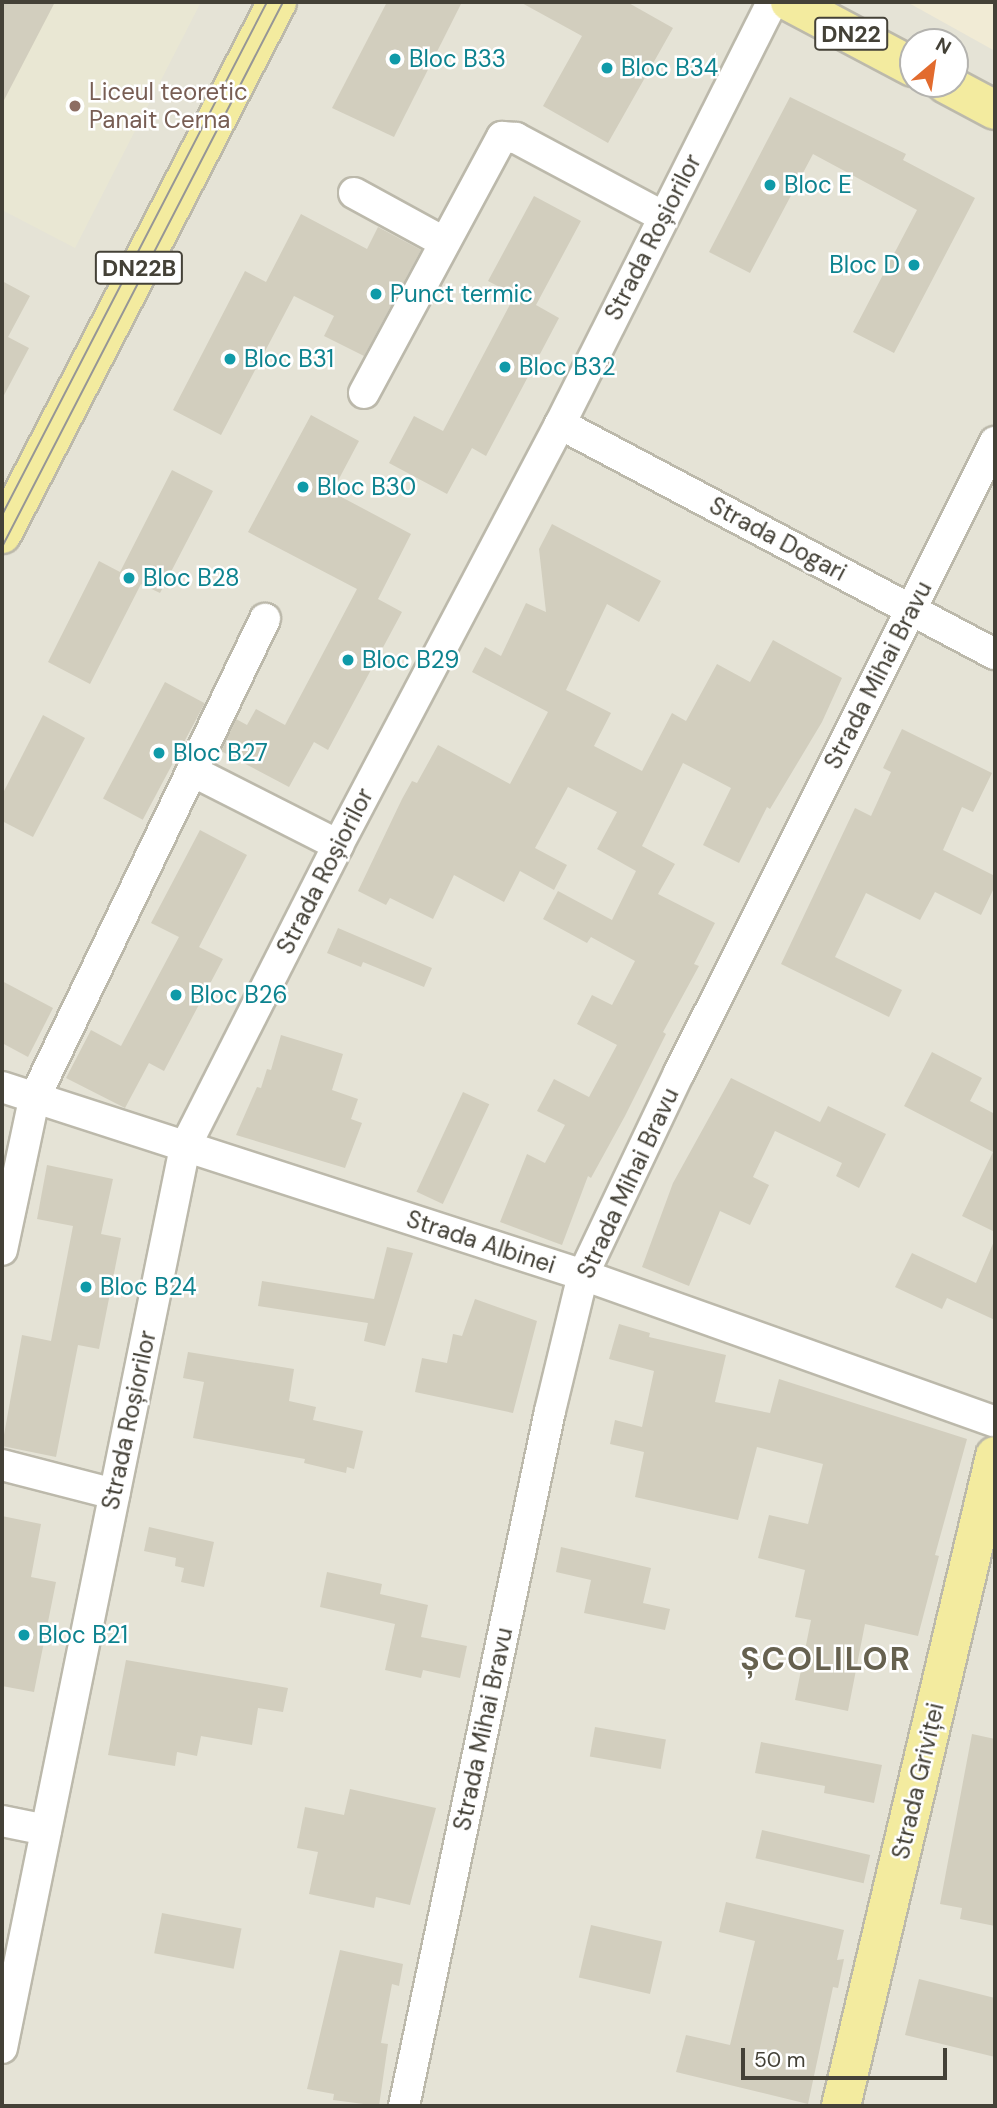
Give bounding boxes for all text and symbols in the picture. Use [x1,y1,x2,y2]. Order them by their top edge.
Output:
road number: DN22 [812,14,890,54]
north arrow [899,28,969,98]
text: N [931,32,956,60]
place label: Bloc B33 [409,45,506,73]
marker: Bloc B33 [387,51,403,67]
place label: Bloc B34 [621,54,718,82]
marker: Bloc B34 [599,60,615,76]
place label: Liceul teoretic Panait Cerna [89,78,248,134]
marker: Liceul teoretic Panait Cerna [67,98,83,114]
street label: Strada Roșiorilor [599,149,707,325]
place label: Bloc E [784,171,852,199]
marker: Bloc E [762,177,778,193]
road number: DN22B [94,248,184,288]
place label: Bloc D [829,251,900,279]
marker: Bloc D [906,257,922,273]
place label: Punct termic [390,280,533,308]
marker: Punct termic [368,286,384,302]
place label: Bloc B31 [244,345,334,373]
marker: Bloc B31 [222,351,238,367]
place label: Bloc B32 [519,353,616,381]
marker: Bloc B32 [497,359,513,375]
place label: Bloc B30 [317,473,416,501]
marker: Bloc B30 [295,479,311,495]
street label: Strada Dogari [705,491,851,587]
place label: Bloc B28 [143,564,240,592]
marker: Bloc B28 [121,570,137,586]
street label: Strada Mihai Bravu [818,576,938,774]
place label: Bloc B29 [362,646,459,674]
marker: Bloc B29 [340,652,356,668]
place label: Bloc B27 [173,739,268,767]
marker: Bloc B27 [151,745,167,761]
street label: Strada Roșiorilor [271,783,379,959]
place label: Bloc B26 [190,981,288,1009]
marker: Bloc B26 [168,987,184,1003]
street label: Strada Mihai Bravu [571,1083,685,1283]
street label: Strada Albinei [403,1204,559,1280]
place label: Bloc B24 [100,1273,197,1301]
marker: Bloc B24 [78,1279,94,1295]
street label: Strada Roșiorilor [96,1328,162,1512]
place label: Bloc B21 [38,1621,128,1649]
street label: Strada Mihai Bravu [447,1625,519,1833]
marker: Bloc B21 [16,1627,32,1643]
district label: ȘCOLILOR [741,1640,911,1678]
street label: Strada Griviței [886,1700,950,1862]
scale bar [745,2035,951,2078]
text: 50 m [754,2046,805,2074]

